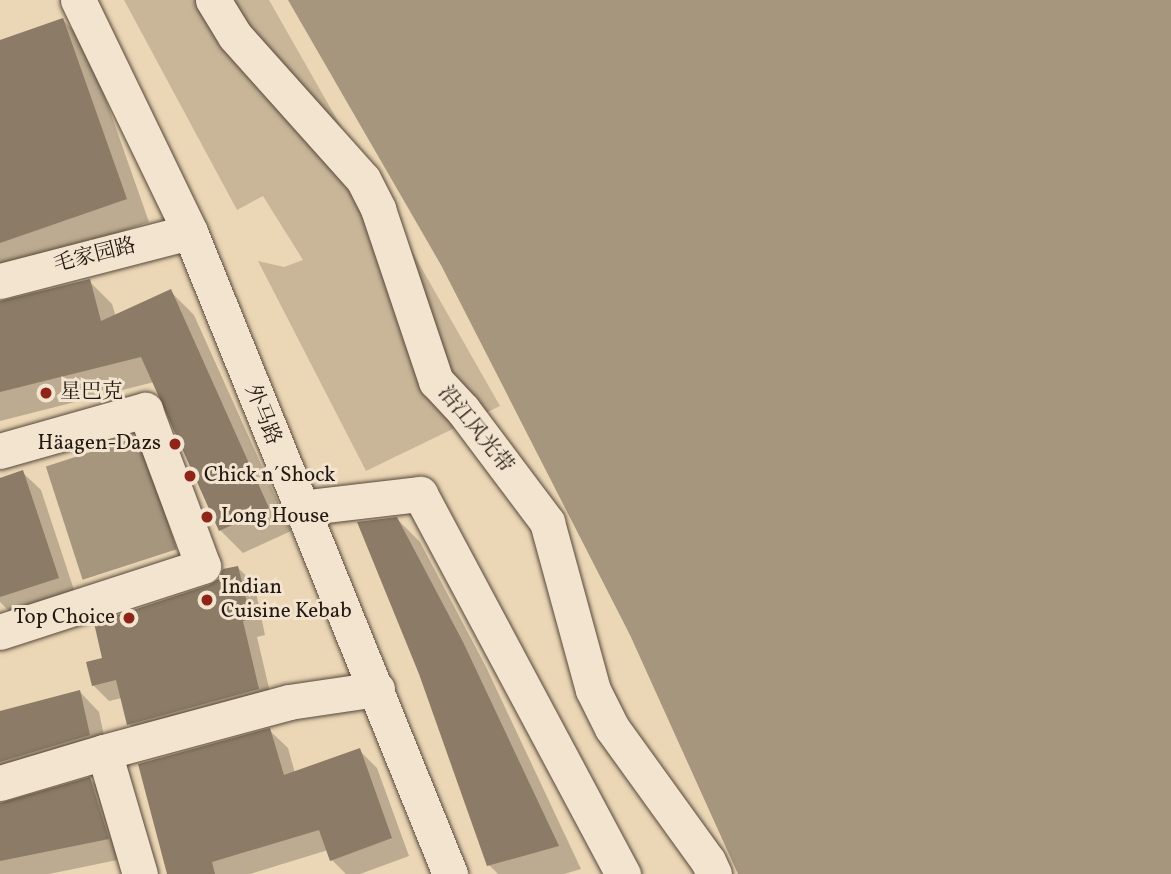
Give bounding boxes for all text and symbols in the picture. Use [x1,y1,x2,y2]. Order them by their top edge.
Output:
street label: 毛家园路 [51,234,139,278]
place label: 星巴克 [60,380,123,406]
street label: 外马路 [239,381,285,449]
street label: 沿江风光带 [432,381,518,479]
marker: 星巴克 [38,385,54,401]
place label: Häagen-Dazs [38,431,161,457]
marker: Häagen-Dazs [167,436,183,452]
place label: Chick n´Shock [204,463,335,489]
marker: Chick n´Shock [182,468,198,484]
place label: Long House [221,504,329,530]
marker: Long House [199,509,215,525]
place label: Indian Cuisine Kebab [221,575,352,625]
marker: Indian Cuisine Kebab [199,592,215,608]
place label: Top Choice [14,605,115,631]
marker: Top Choice [121,610,137,626]

